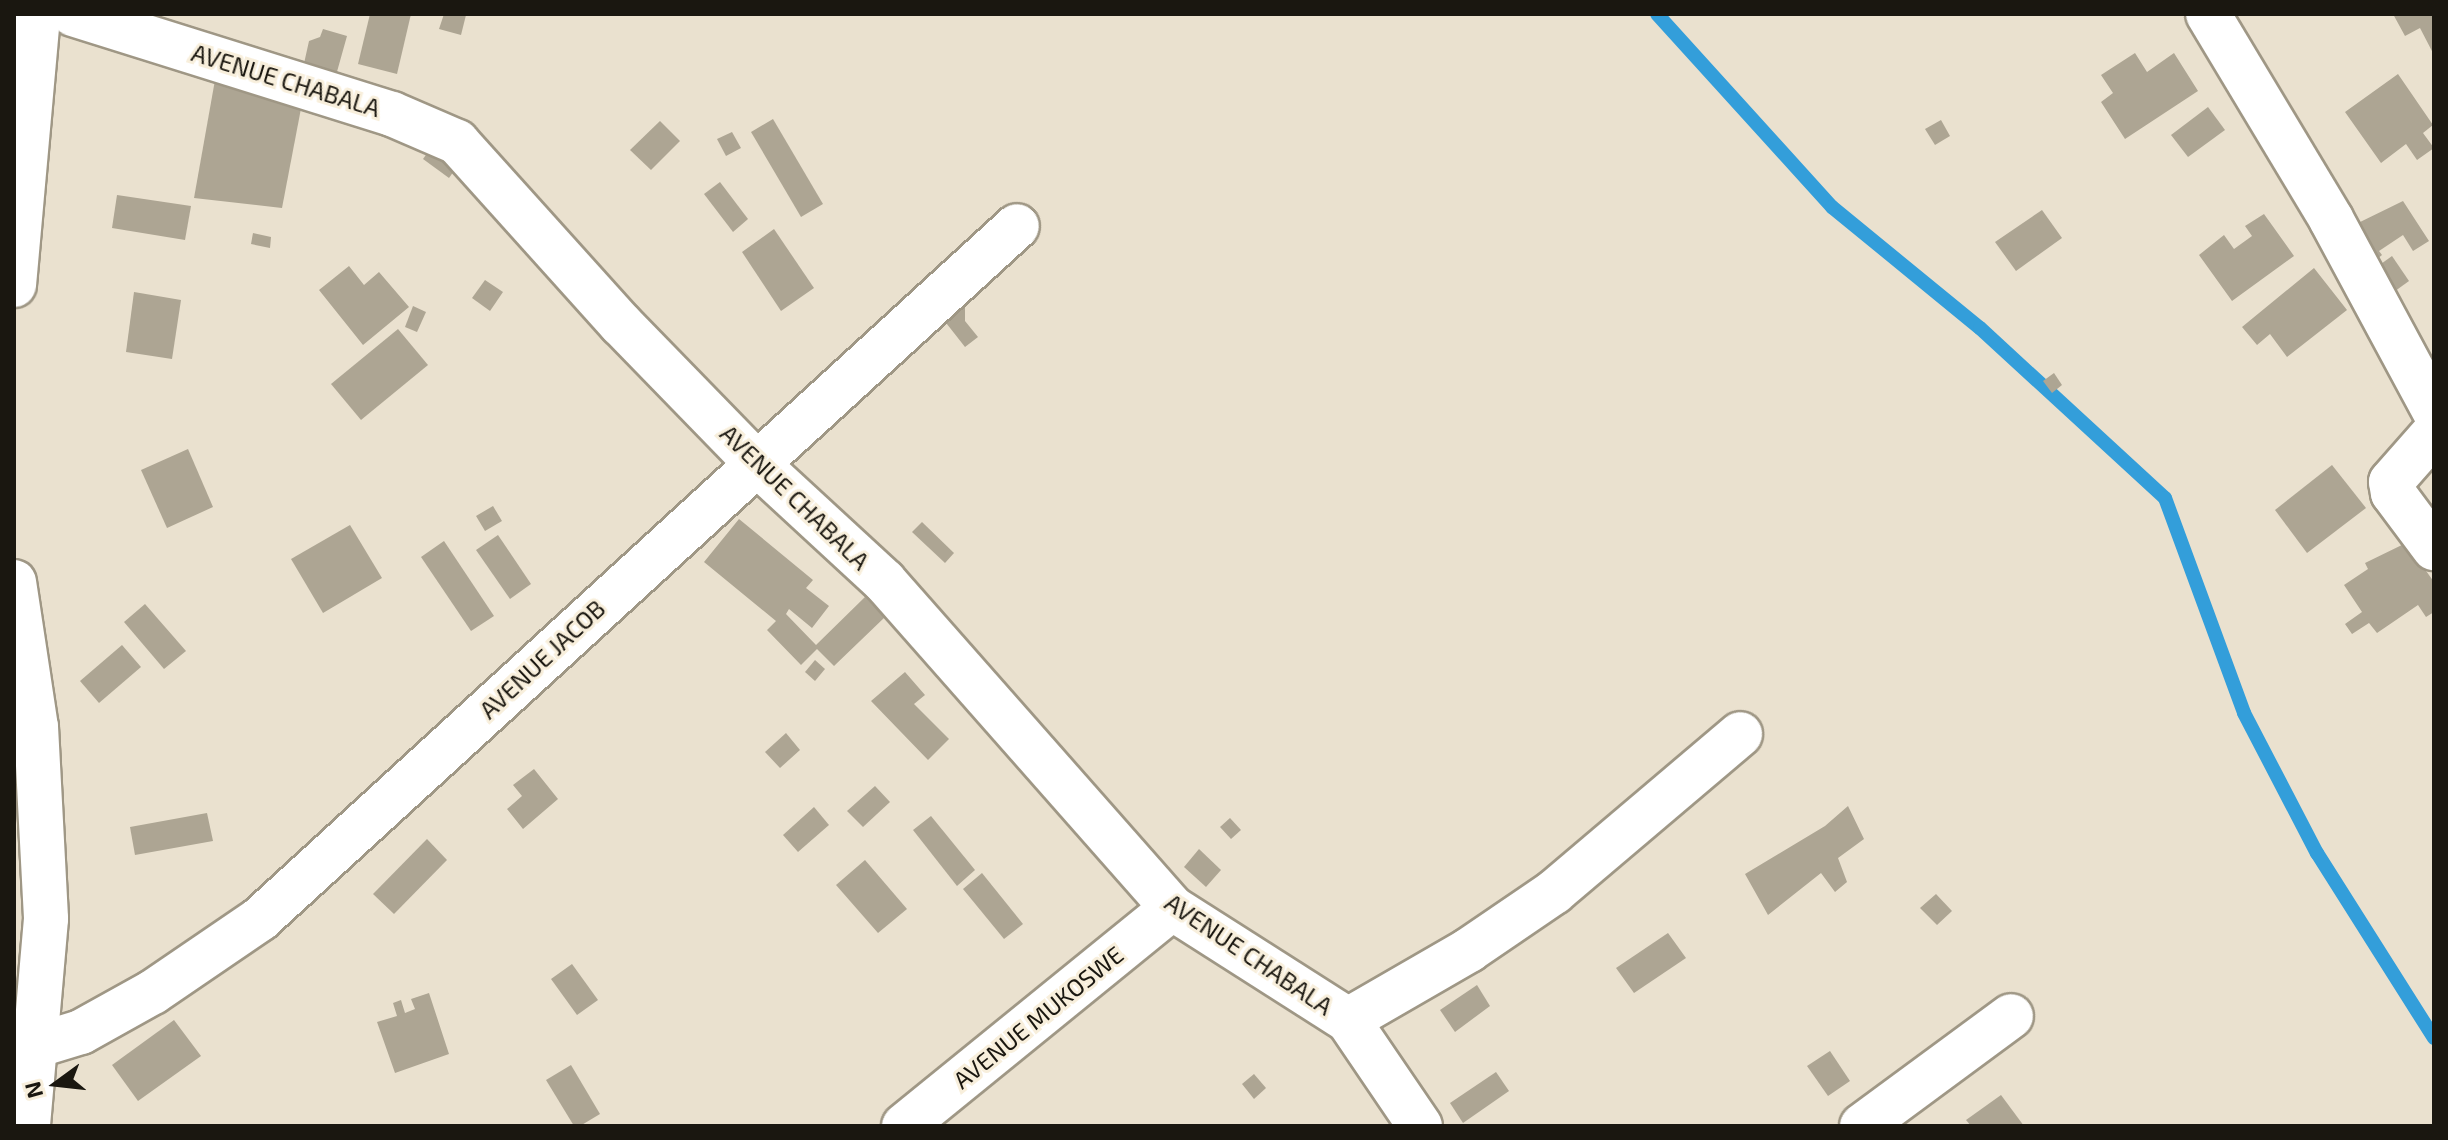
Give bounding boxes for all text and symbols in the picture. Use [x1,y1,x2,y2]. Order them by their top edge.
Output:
street label: AVENUE CHABALA [188,38,384,122]
street label: AVENUE CHABALA [715,419,875,575]
street label: AVENUE JACOB [473,594,611,724]
street label: AVENUE CHABALA [1160,887,1338,1021]
street label: AVENUE MUKOSWE [947,940,1129,1094]
north arrow [16,1044,96,1124]
text: N [18,1079,47,1101]

